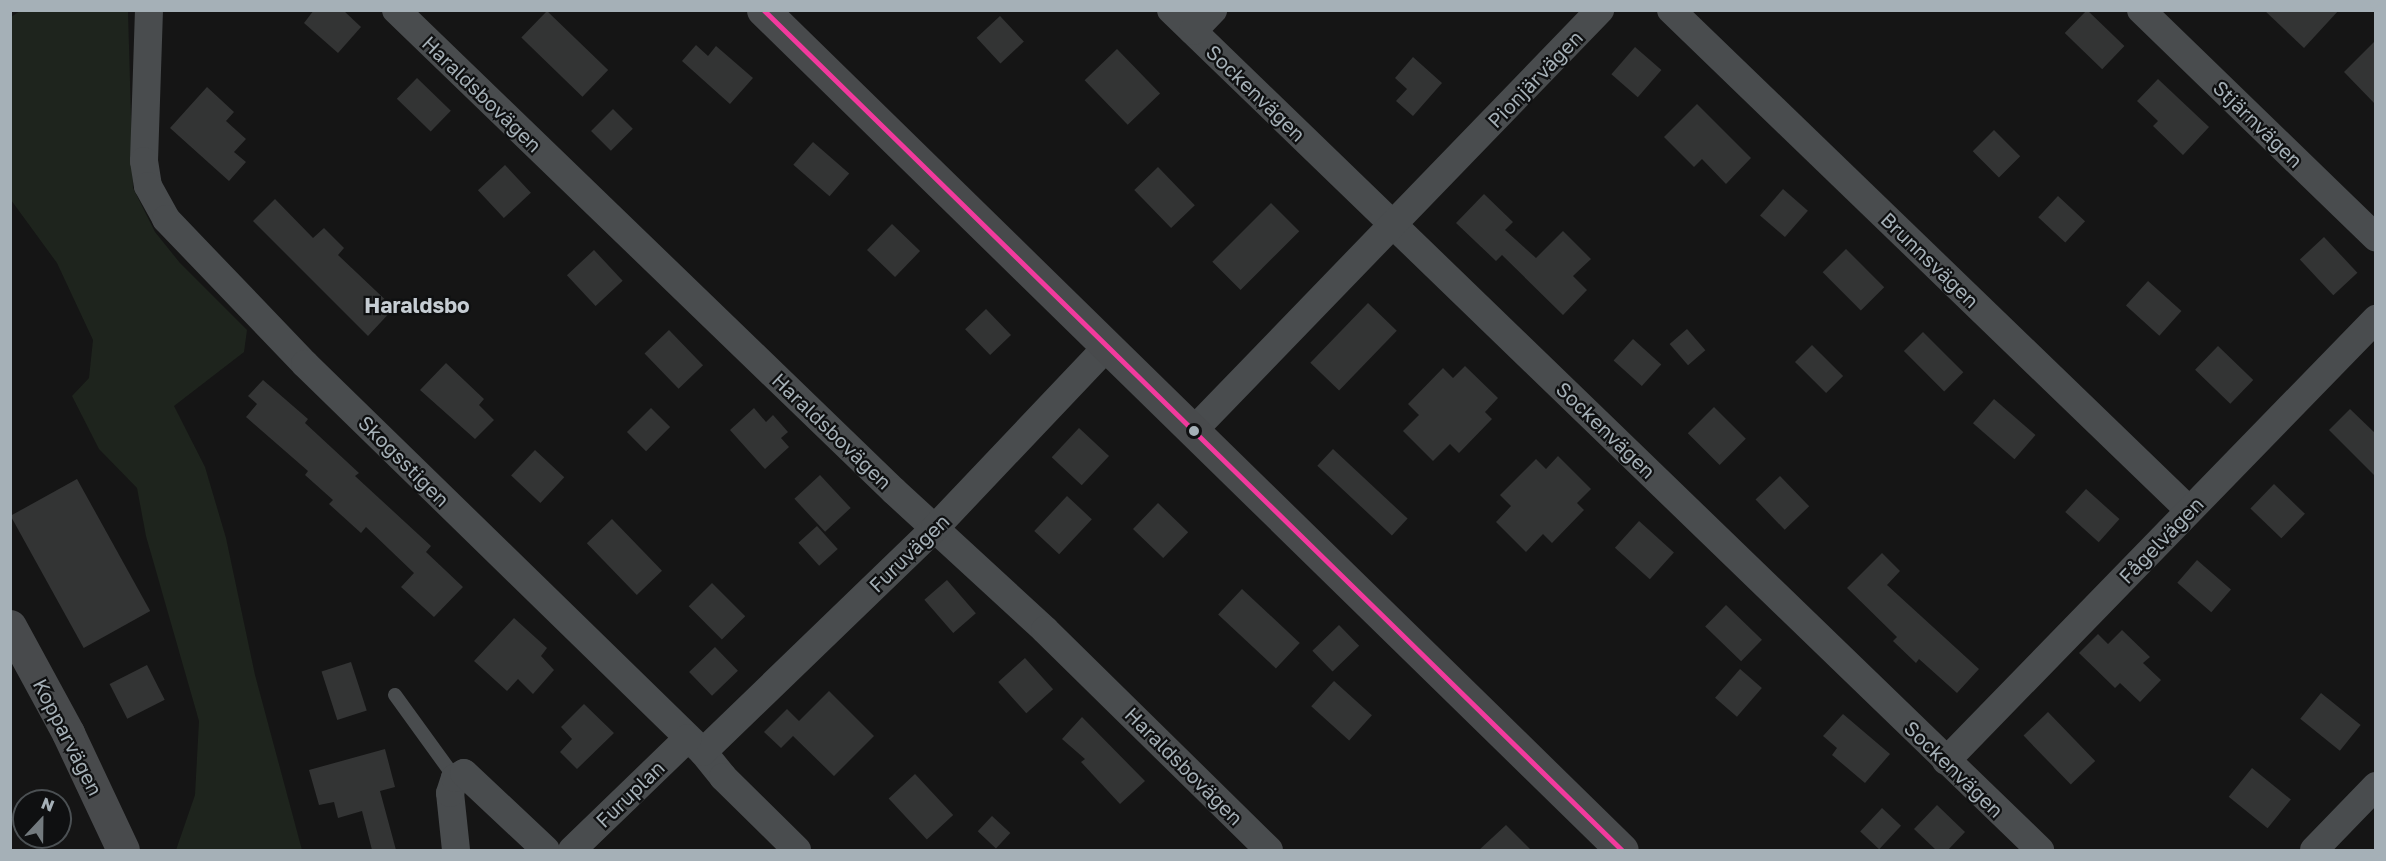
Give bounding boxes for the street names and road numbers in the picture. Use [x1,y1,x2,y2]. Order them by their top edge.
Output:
street label: Pionjärvägen [1483,25,1587,133]
street label: Haraldsbovägen [417,31,547,157]
street label: Sockenvägen [1201,40,1311,146]
street label: Stjärnvägen [2208,75,2308,173]
street label: Brunnsvägen [1876,207,1984,313]
street label: Haraldsbovägen [767,368,897,494]
street label: Sockenvägen [1551,377,1661,483]
street label: Skogsstigen [354,411,454,511]
street label: Fågelvägen [2114,492,2208,588]
street label: Furuvägen [864,509,954,597]
street label: Kopparvägen [28,675,108,799]
street label: Haraldsbovägen [1120,702,1248,830]
street label: Sockenvägen [1899,716,2009,822]
street label: Furuplan [591,755,669,833]

